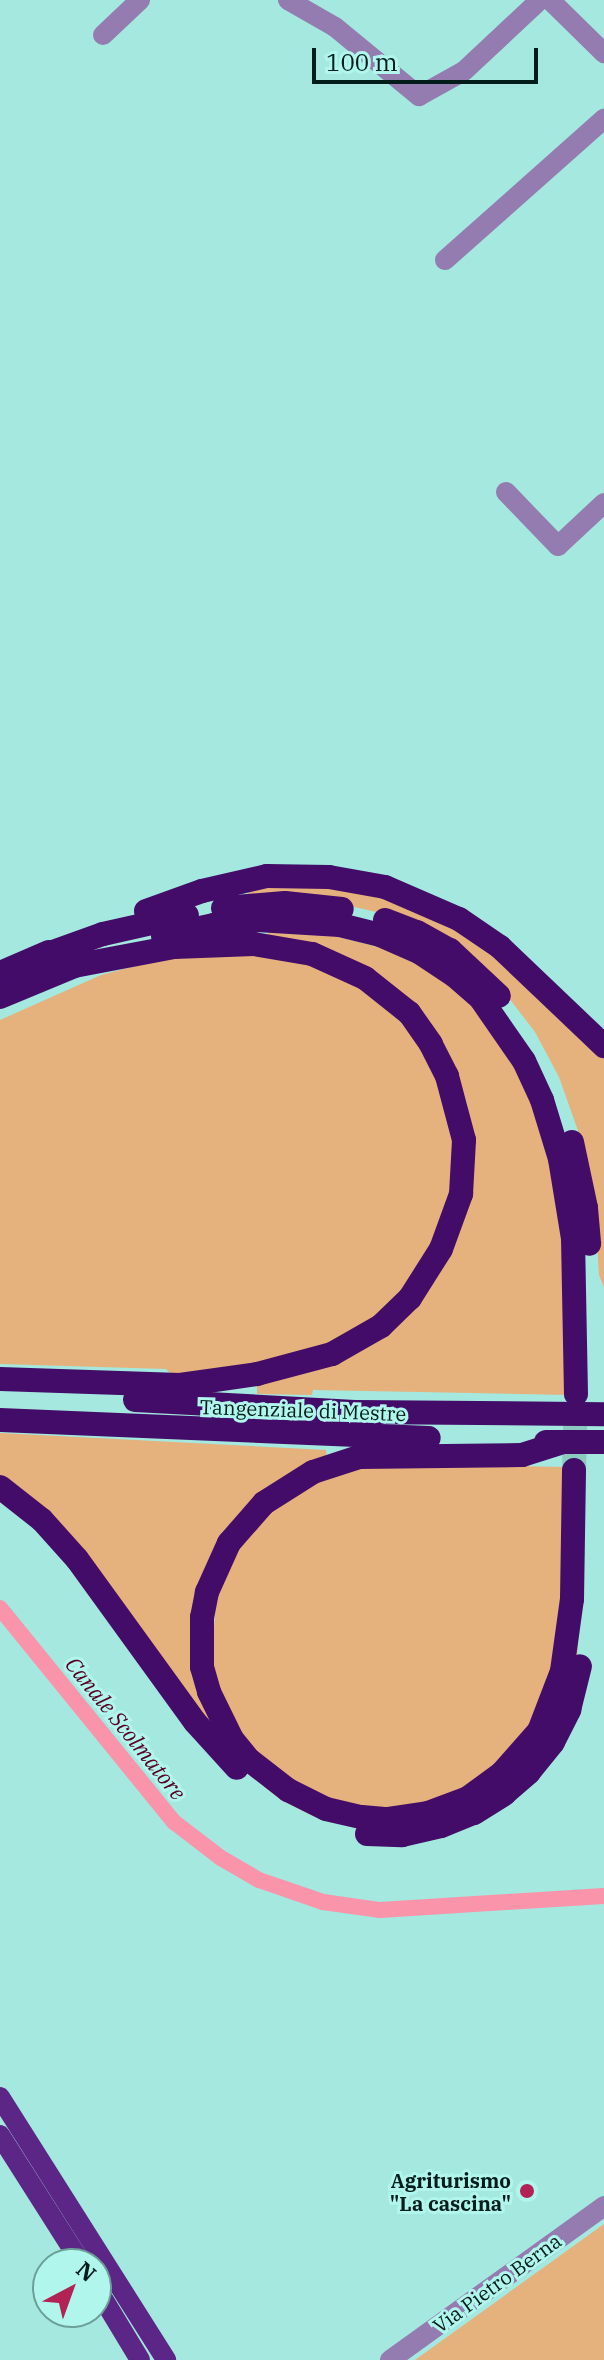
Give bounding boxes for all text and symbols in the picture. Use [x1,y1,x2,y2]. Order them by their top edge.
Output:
scale bar [316,32,542,82]
text: 100 m [326,46,398,78]
street label: Tangenziale di Mestre [199,1394,407,1426]
water label: Canale Scolmatore [60,1651,192,1805]
place label: Agriturismo "La cascina" [390,2168,511,2215]
marker: Agriturismo "La cascina" [518,2182,536,2200]
street label: Via Pietro Berna [428,2228,566,2338]
north arrow [32,2248,112,2328]
text: N [71,2254,103,2288]

